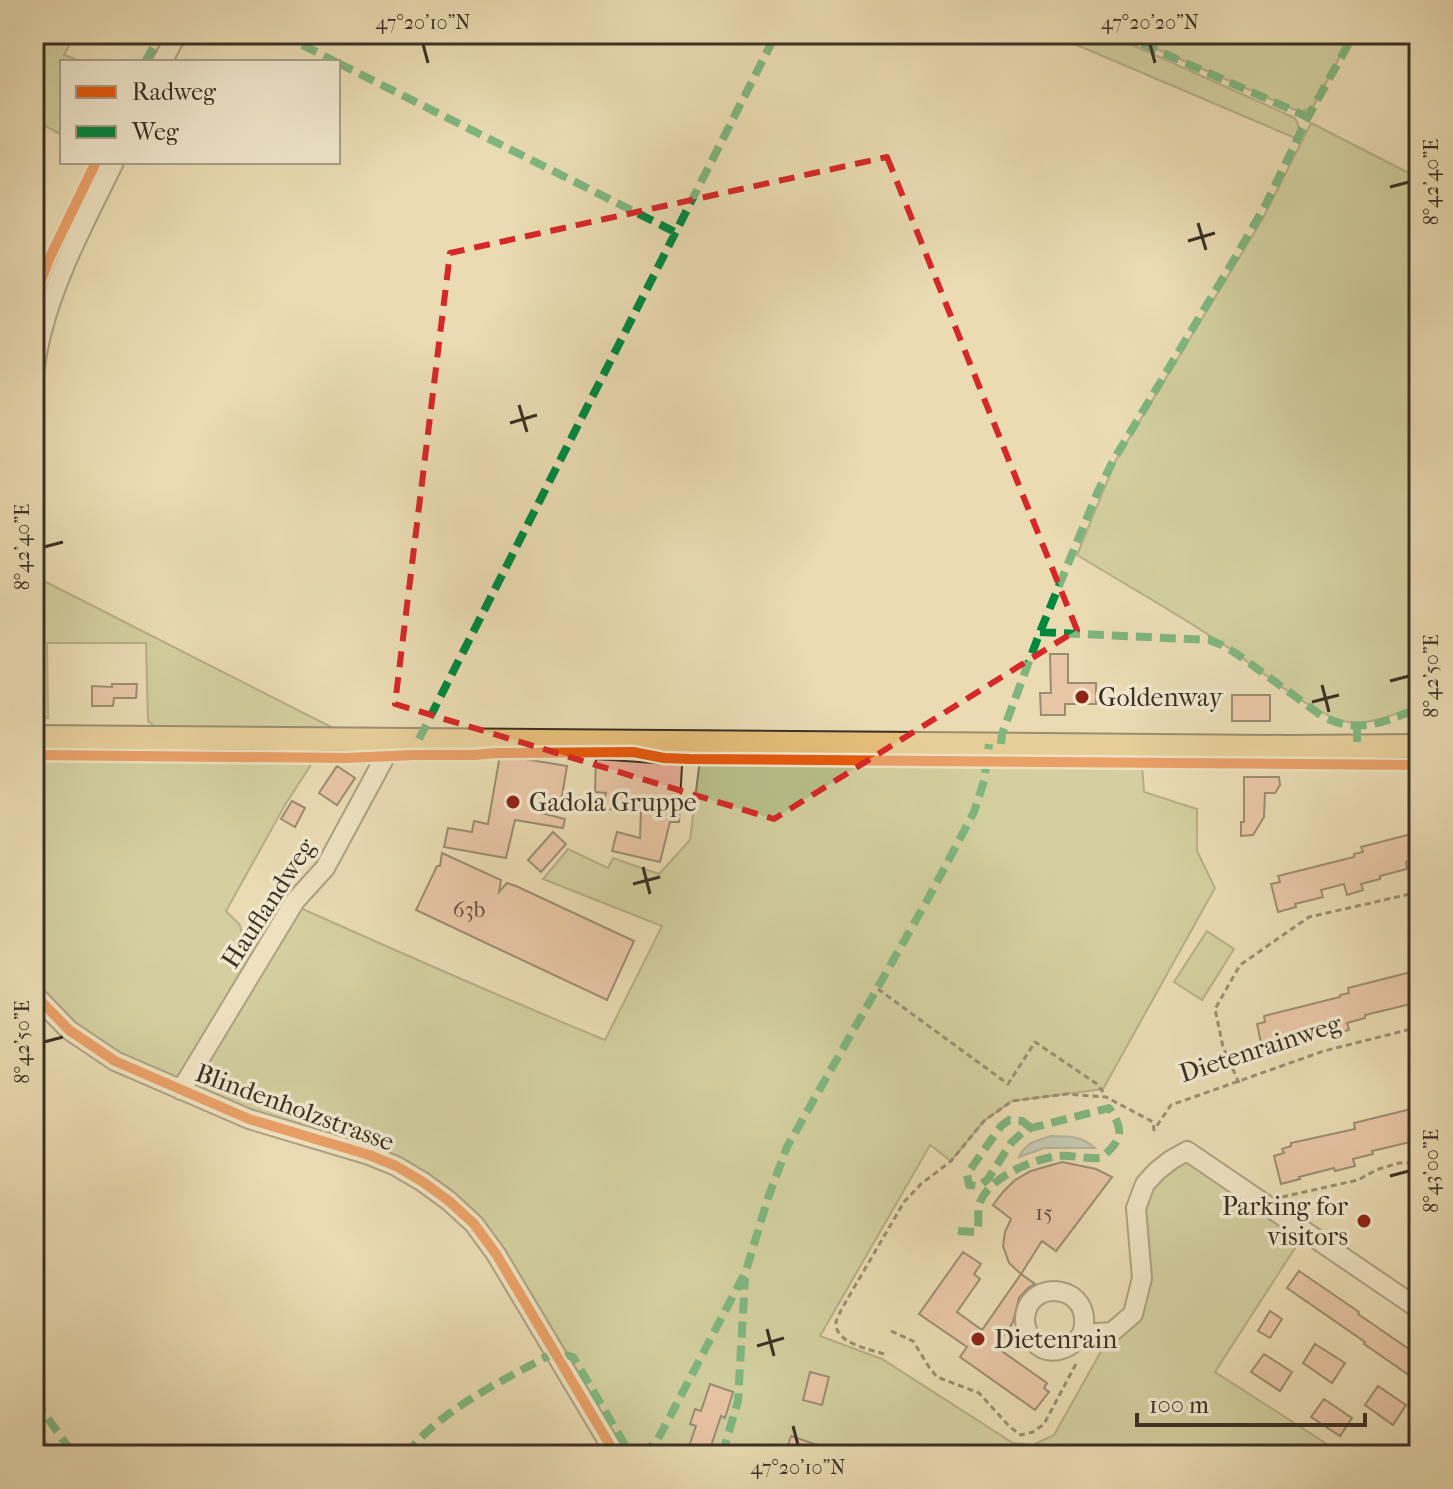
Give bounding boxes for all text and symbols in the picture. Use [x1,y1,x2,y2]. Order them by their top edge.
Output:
text: 47°20'10"N [376,11,470,34]
text: 47°20'20"N [1101,11,1199,34]
legend [60,60,340,164]
text: Radweg [132,78,217,106]
text: Weg [131,118,180,146]
text: 8°42'40"E [1420,139,1443,225]
text: 8°42'40"E [11,504,34,590]
text: 8°42'50"E [1420,634,1443,718]
place label: Goldenway [1098,682,1224,713]
marker: Goldenway [1073,688,1091,706]
place label: Gadola Gruppe [529,787,697,818]
marker: Gadola Gruppe [504,793,522,811]
street label: Hauflandweg [215,832,323,974]
house number: 63b [453,897,485,923]
text: 8°42'50"E [11,1000,34,1084]
street label: Dietenrainweg [1175,1007,1346,1089]
street label: Blindenholzstrasse [191,1057,398,1158]
text: 8°43'00"E [1420,1129,1443,1213]
place label: Parking for visitors [1222,1191,1348,1252]
house number: 15 [1035,1200,1053,1226]
marker: Parking for visitors [1355,1212,1373,1230]
place label: Dietenrain [994,1324,1117,1355]
marker: Dietenrain [969,1330,987,1348]
scale bar [1137,1377,1365,1427]
text: 100 m [1149,1391,1209,1419]
text: 47°20'10"N [751,1456,845,1479]

